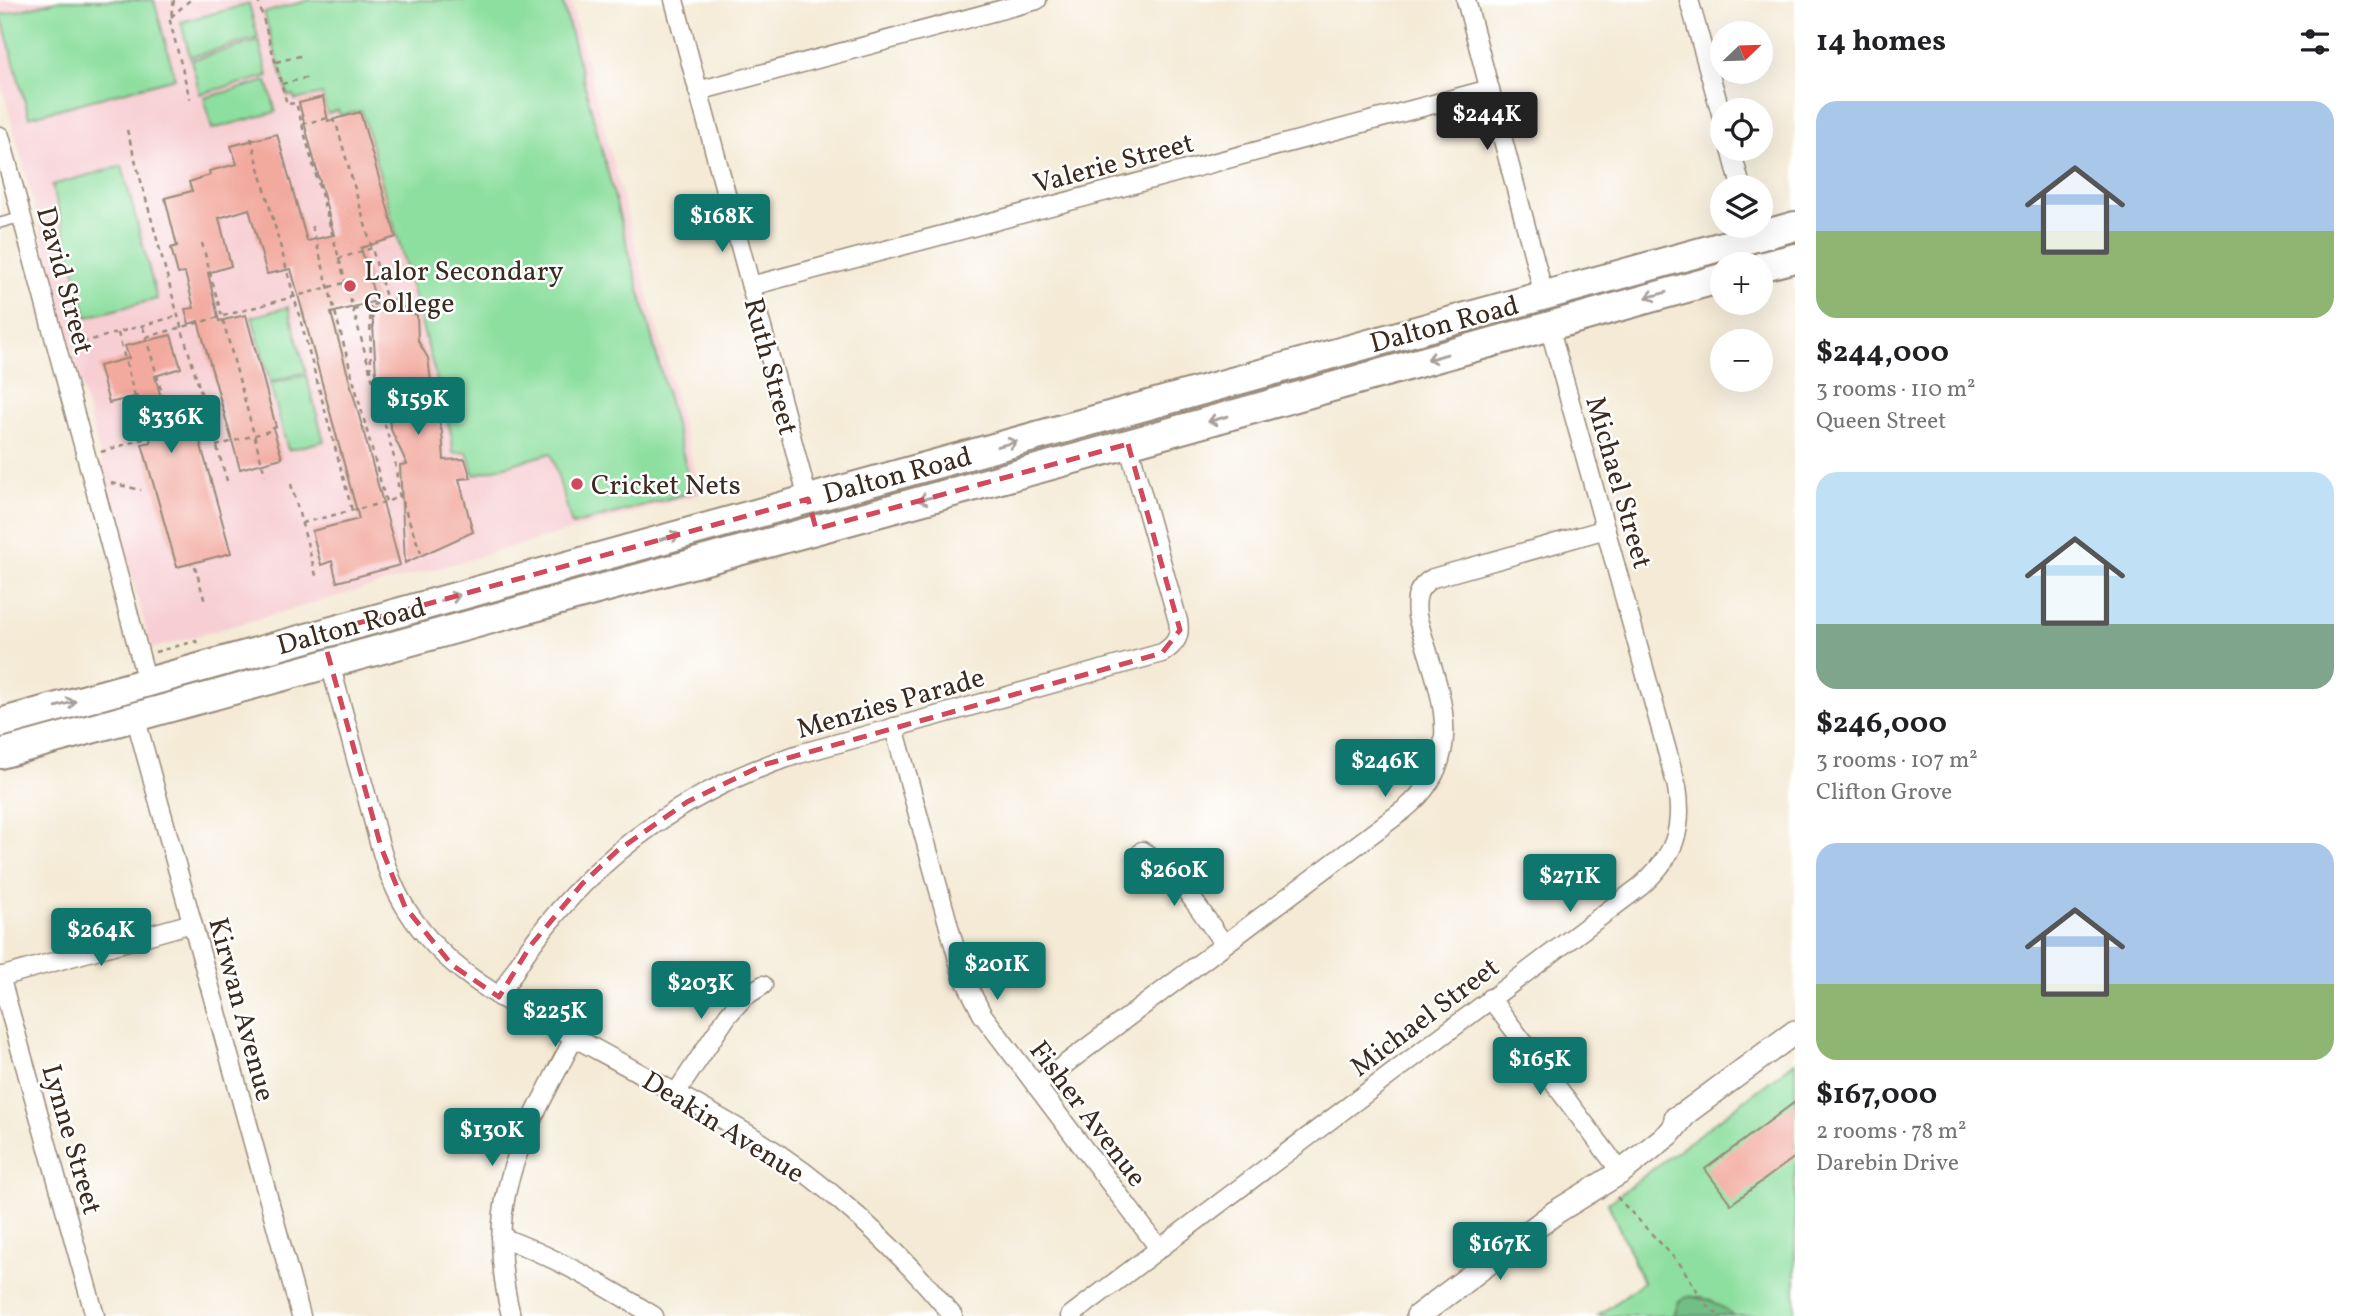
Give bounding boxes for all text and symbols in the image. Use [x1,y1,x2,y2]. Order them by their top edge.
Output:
north arrow [1710,21,1773,84]
map controls [1710,21,1773,392]
text: 14 homes [1816,21,1946,63]
icon: filters [2296,23,2334,61]
pin: $244K [1438,92,1536,152]
button: locate [1710,98,1773,161]
text: $244K [1453,99,1522,131]
street label: Valerie Street [1029,124,1198,205]
icon: home [2012,147,2138,273]
button: layers [1710,175,1773,238]
pin: $168K [673,194,771,254]
text: $168K [690,201,754,233]
street label: David Street [25,202,102,359]
button: + [1710,252,1773,315]
place label: Lalor Secondary College [364,253,564,324]
marker: Lalor Secondary College [342,278,358,294]
street label: Dalton Road [1366,287,1523,364]
one-way arrow [1645,290,1667,303]
street label: Ruth Street [733,294,807,440]
button: − [1710,329,1773,392]
text: $244,000 [1816,332,1949,374]
one-way arrow [1426,352,1448,365]
text: 3 rooms · 110 m² [1816,374,1976,406]
pin: $159K [369,378,467,437]
text: $159K [387,384,449,416]
street label: Michael Street [1574,392,1661,573]
pin: $336K [122,396,220,455]
text: $336K [138,402,204,434]
text: Queen Street [1816,406,1946,438]
one-way arrow [1207,413,1230,426]
one-way arrow [996,436,1018,449]
street label: Dalton Road [819,438,976,515]
place label: Cricket Nets [591,467,741,506]
marker: Cricket Nets [569,476,585,492]
one-way arrow [917,493,939,506]
icon: home [2012,518,2138,644]
one-way arrow [658,530,680,543]
street label: Dalton Road [273,589,430,666]
one-way arrow [438,591,461,604]
street label: Menzies Parade [792,659,989,750]
one-way arrow [54,697,77,710]
text: $246,000 [1816,703,1947,745]
pin: $246K [1336,740,1434,799]
text: 3 rooms · 107 m² [1816,745,1978,777]
text: $246K [1351,746,1419,778]
text: Clifton Grove [1816,777,1952,809]
pin: $260K [1125,848,1223,908]
text: $260K [1140,855,1208,887]
pin: $271K [1521,855,1619,914]
text: $271K [1539,861,1601,893]
icon: home [2012,889,2138,1015]
pin: $264K [52,908,150,968]
street label: Kirwan Avenue [197,913,284,1106]
text: $264K [67,915,135,947]
pin: $201K [948,942,1046,1002]
text: $201K [965,949,1029,981]
street label: Michael Street [1343,949,1508,1087]
pin: $203K [652,962,750,1021]
text: $203K [668,968,734,1000]
pin: $225K [506,990,604,1049]
text: $225K [523,996,587,1028]
street label: Fisher Avenue [1019,1033,1155,1196]
pin: $165K [1491,1038,1589,1097]
text: $165K [1509,1044,1571,1076]
street label: Lynne Street [31,1060,111,1219]
street label: Deakin Avenue [634,1062,812,1194]
text: $167,000 [1816,1074,1937,1116]
pin: $130K [443,1108,541,1168]
text: $130K [460,1115,524,1147]
text: 2 rooms · 78 m² [1816,1116,1967,1148]
text: Darebin Drive [1816,1148,1959,1180]
pin: $167K [1451,1222,1549,1282]
text: $167K [1469,1229,1531,1261]

